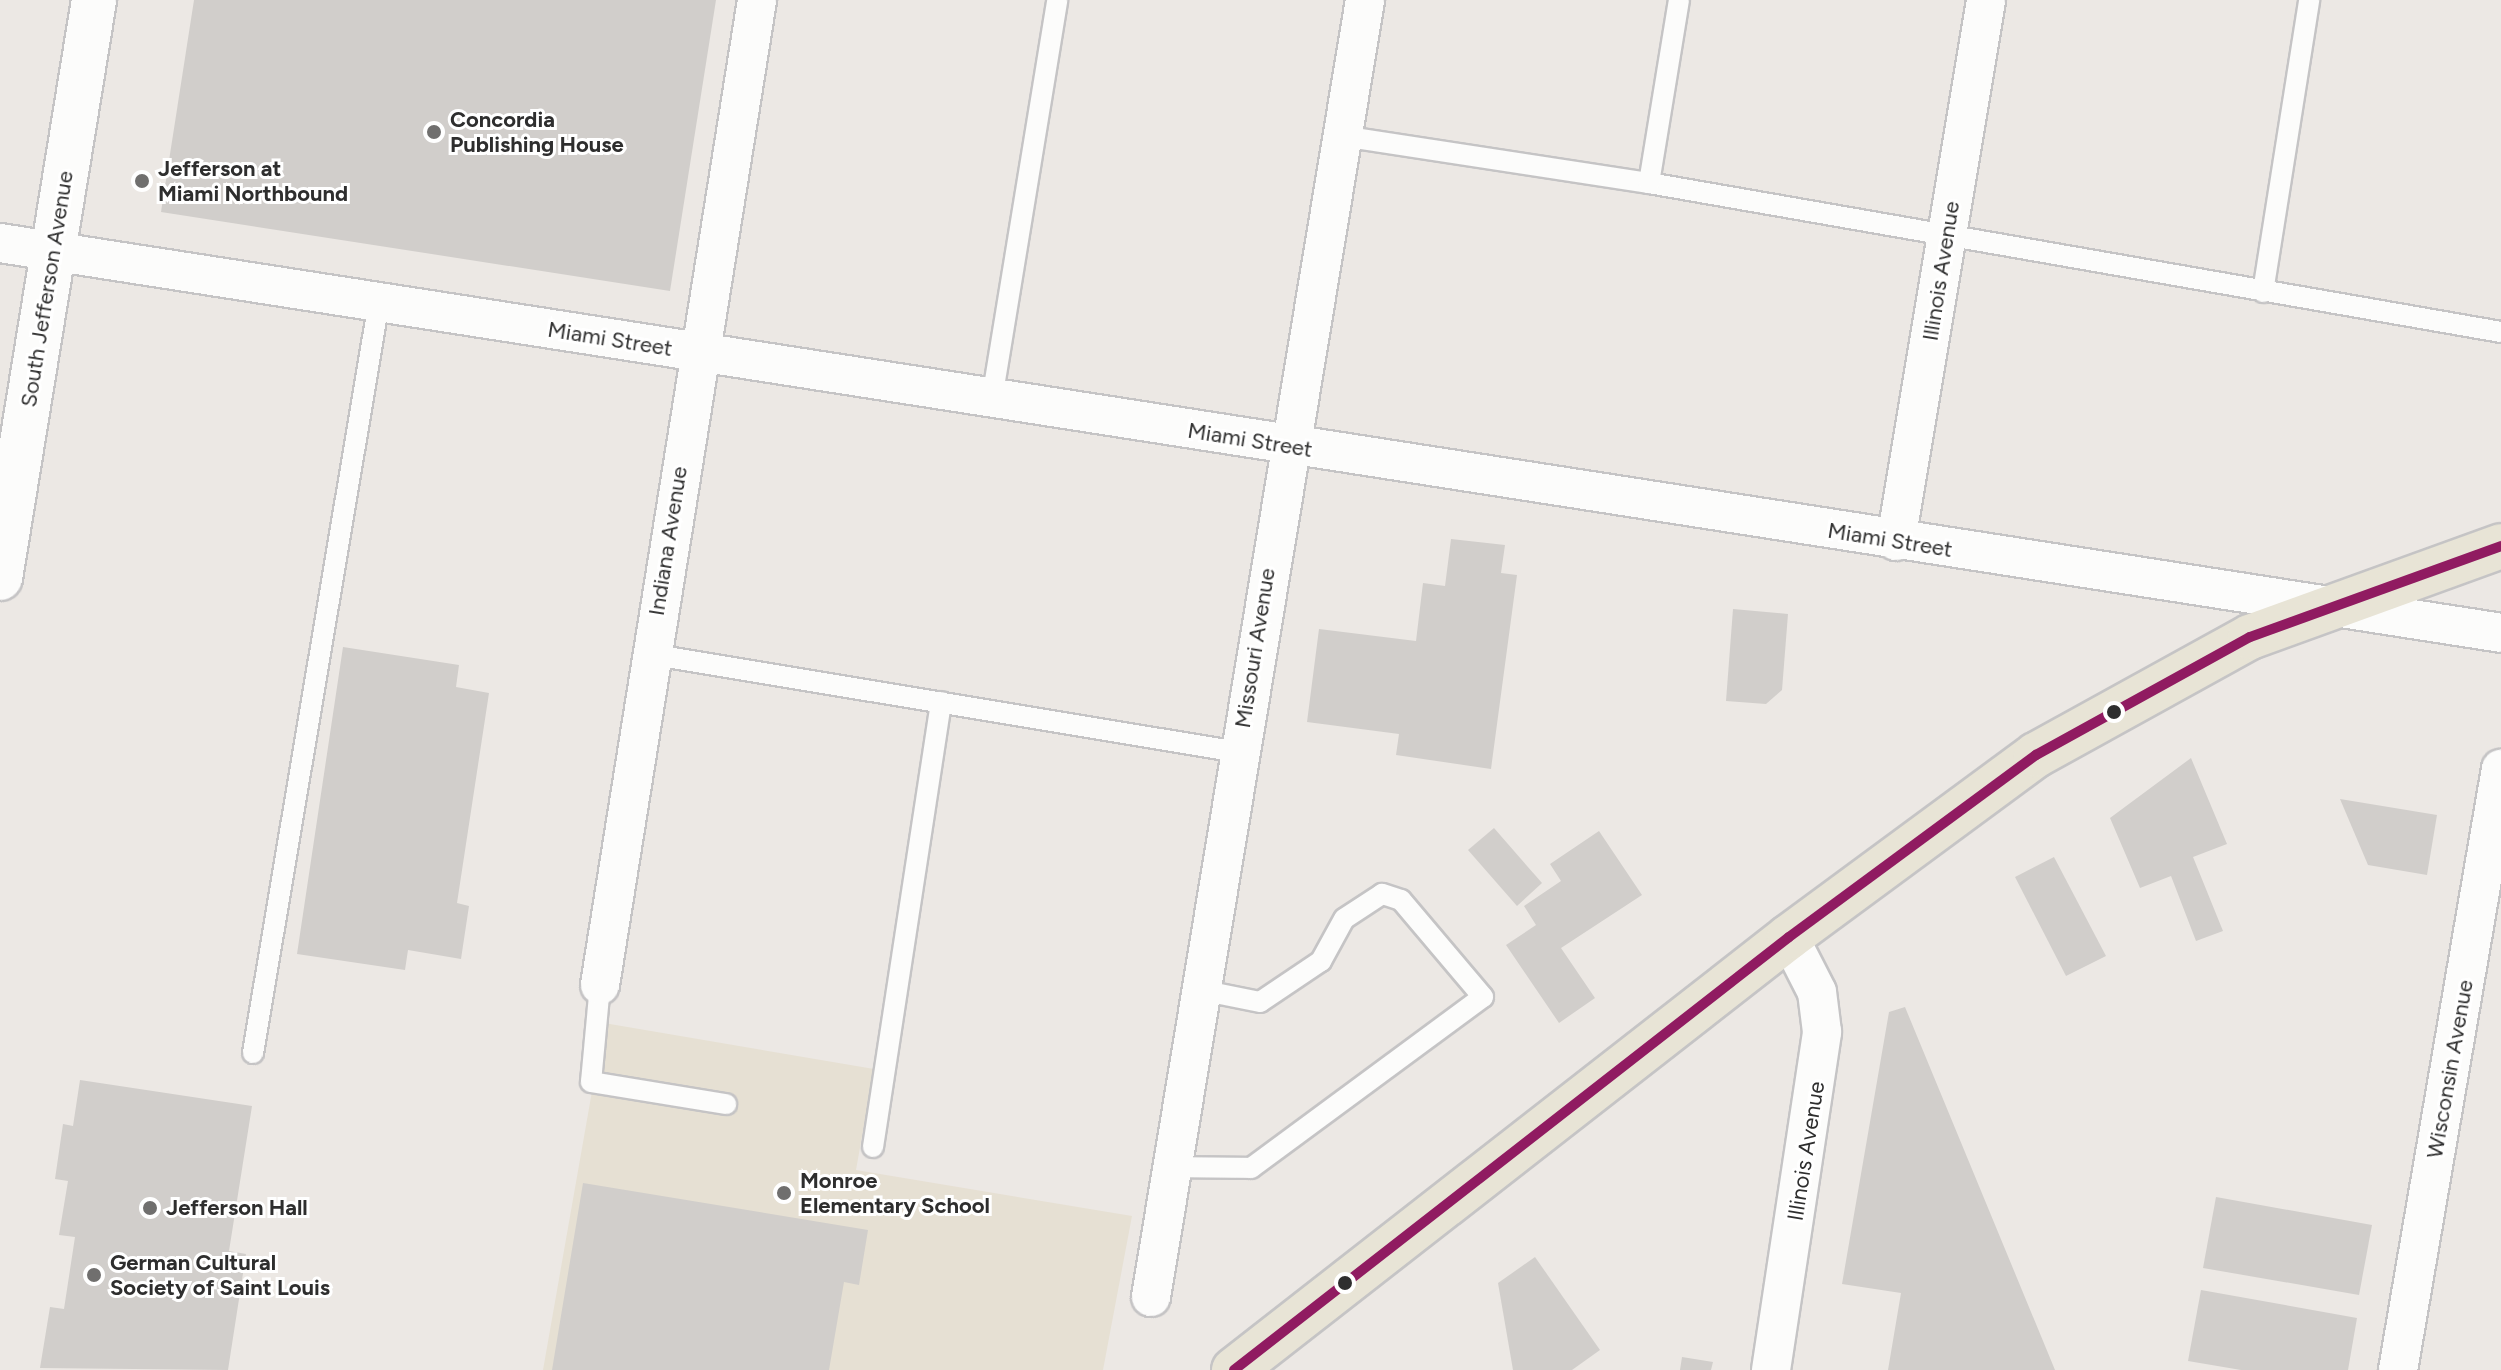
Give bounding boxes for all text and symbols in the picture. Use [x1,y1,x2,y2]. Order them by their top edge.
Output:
place label: Concordia Publishing House [450,106,624,158]
marker: Concordia Publishing House [425,123,443,141]
place label: Jefferson at Miami Northbound [158,155,348,206]
street label: South Jefferson Avenue [15,169,79,409]
marker: Jefferson at Miami Northbound [133,172,151,190]
street label: Illinois Avenue [1917,199,1965,343]
street label: Miami Street [546,316,674,362]
street label: Miami Street [1186,417,1314,463]
street label: Indiana Avenue [643,464,693,618]
street label: Miami Street [1826,517,1954,563]
street label: Missouri Avenue [1229,566,1281,730]
unlabelled marker [2106,704,2122,720]
street label: Wisconsin Avenue [2421,978,2479,1160]
street label: Illinois Avenue [1782,1079,1830,1223]
place label: Monroe Elementary School [800,1167,990,1218]
marker: Monroe Elementary School [775,1184,793,1202]
place label: Jefferson Hall [166,1195,308,1221]
marker: Jefferson Hall [141,1199,159,1217]
place label: German Cultural Society of Saint Louis [110,1249,330,1300]
marker: German Cultural Society of Saint Louis [85,1266,103,1284]
unlabelled marker [1337,1275,1353,1291]

